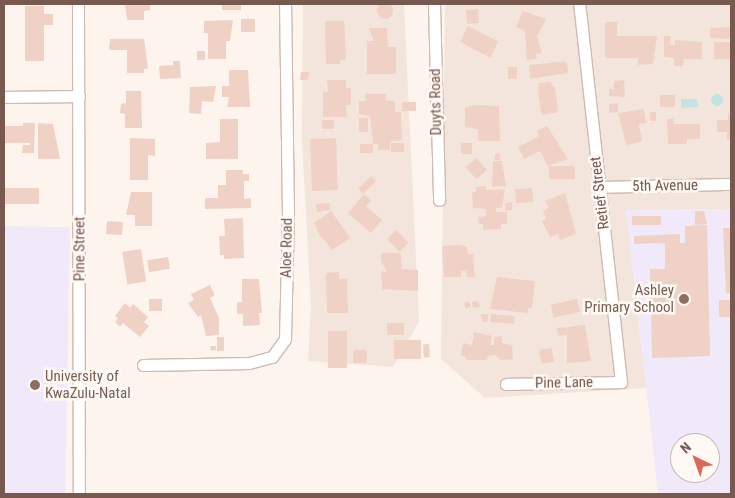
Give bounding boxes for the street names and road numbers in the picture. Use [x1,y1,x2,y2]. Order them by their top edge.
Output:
street label: Duyts Road [426,68,446,136]
street label: Retief Street [587,156,613,230]
street label: 5th Avenue [632,176,698,196]
street label: Pine Street [71,217,89,281]
street label: Aloe Road [277,218,297,278]
street label: Pine Lane [535,373,593,393]

